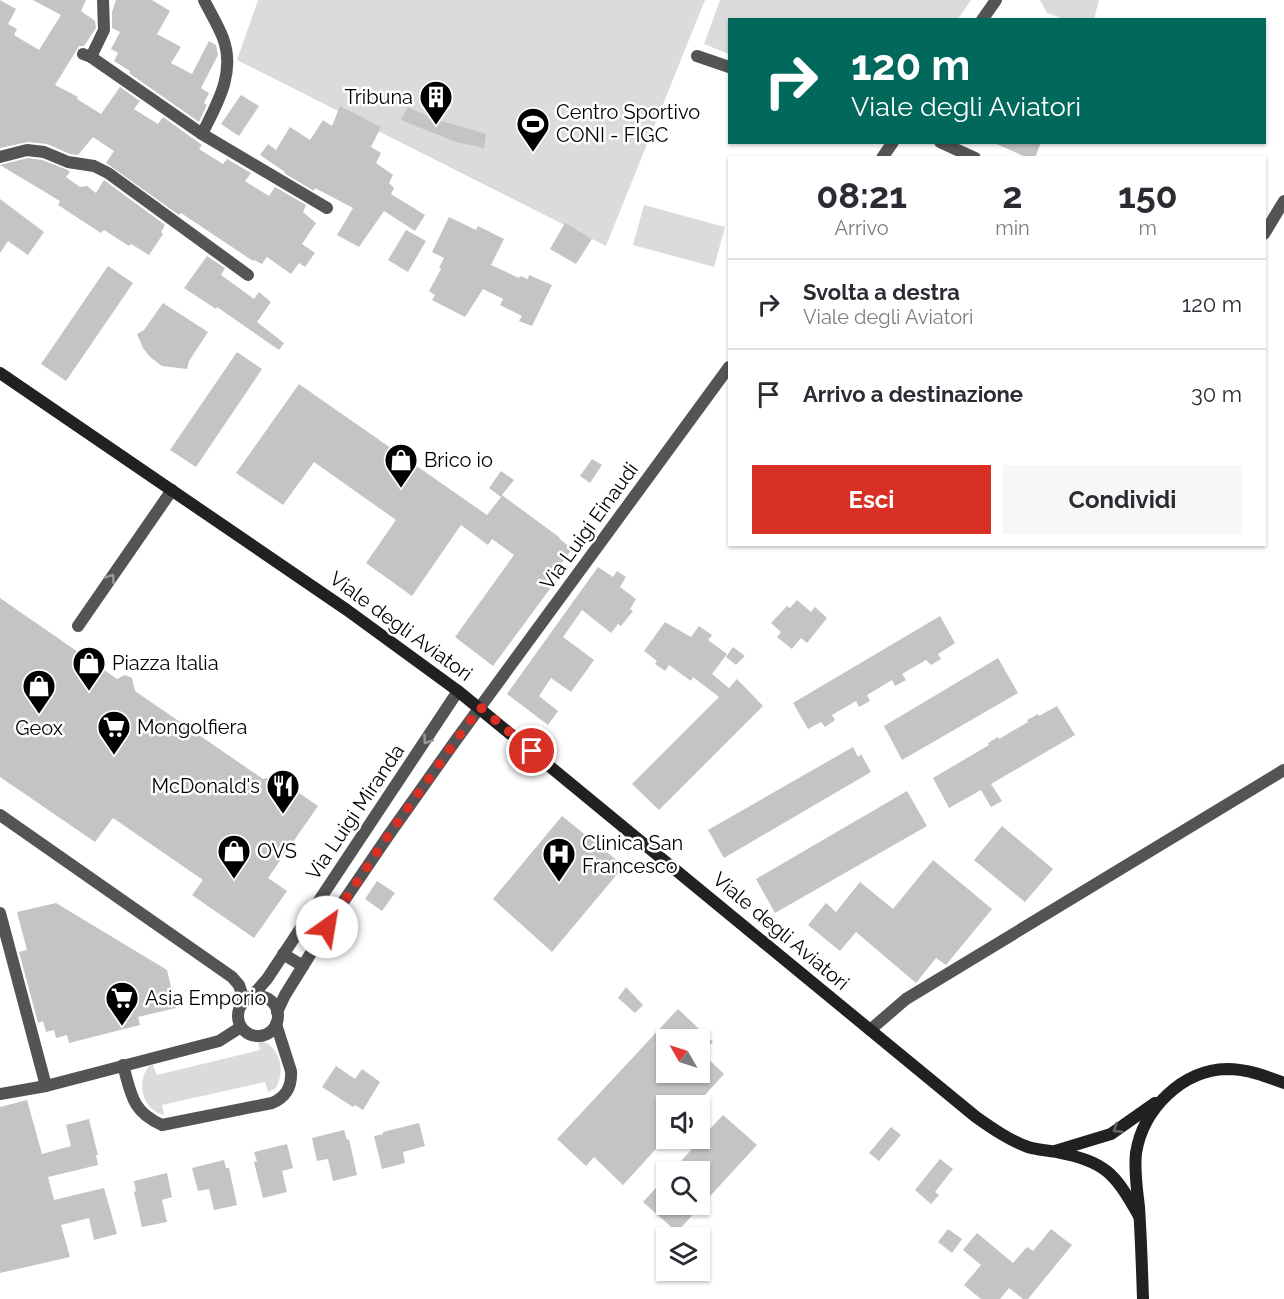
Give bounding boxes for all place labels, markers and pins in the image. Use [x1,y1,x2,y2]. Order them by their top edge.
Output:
building icon: Tribuna [418,79,454,126]
place label: Tribuna [344,85,413,109]
place label: Centro Sportivo CONI - FIGC [556,100,700,147]
sports icon: Centro Sportivo CONI - FIGC [515,106,551,153]
shop icon: Brico io [383,442,419,489]
place label: Brico io [424,448,493,472]
shop icon: Piazza Italia [71,645,107,692]
place label: Piazza Italia [112,651,219,675]
shop icon: Geox [21,668,57,715]
supermarket icon: Mongolfiera [96,709,132,756]
place label: Mongolfiera [137,715,247,739]
place label: Geox [15,716,63,740]
pin [506,725,557,776]
restaurant icon: McDonald's [265,768,301,815]
place label: McDonald's [152,774,260,798]
place label: Clinica San Francesco [582,831,683,878]
shop icon: OVS [216,833,252,880]
hospital icon: Clinica San Francesco [541,836,577,883]
place label: OVS [257,839,297,863]
supermarket icon: Asia Emporio [104,980,140,1027]
place label: Asia Emporio [145,986,266,1010]

